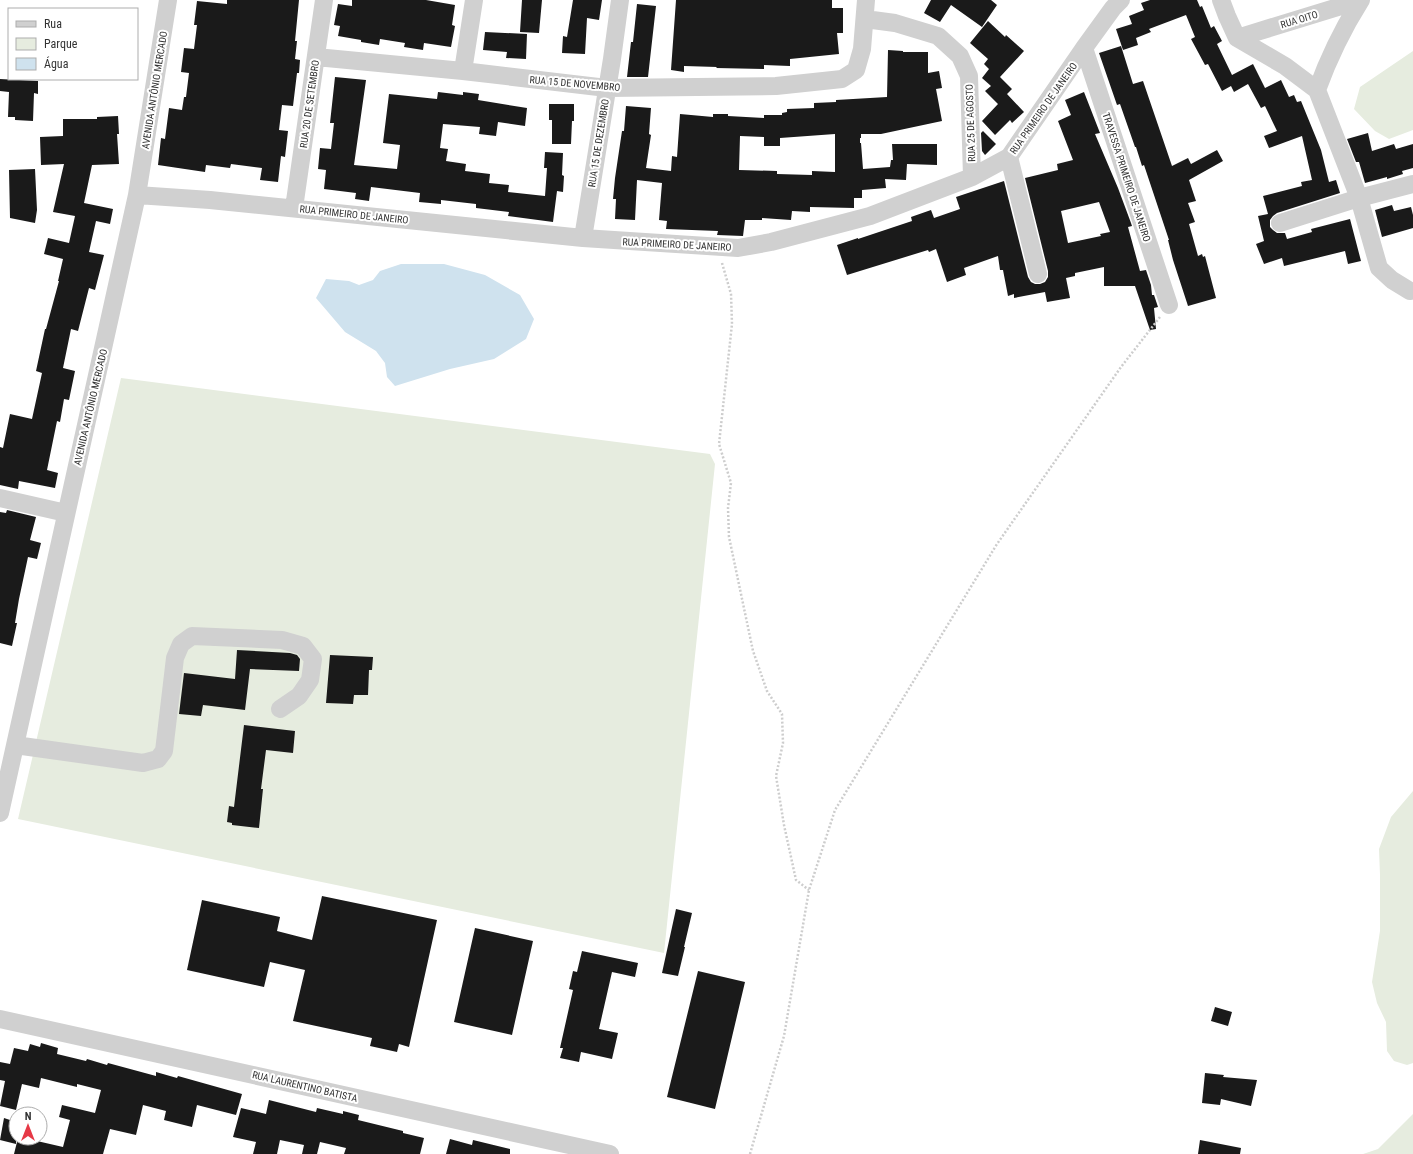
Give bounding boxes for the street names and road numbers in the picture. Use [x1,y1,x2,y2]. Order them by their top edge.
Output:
street label: RUA OITO [1279,9,1319,30]
street label: AVENIDA ANTÔNIO MERCADO [139,30,169,150]
street label: RUA 20 DE SETEMBRO [298,59,321,149]
street label: RUA PRIMEIRO DE JANEIRO [1008,60,1079,156]
street label: RUA 15 DE NOVEMBRO [529,74,621,93]
street label: RUA 25 DE AGOSTO [964,84,977,162]
street label: RUA 15 DE DEZEMBRO [586,98,611,188]
street label: TRAVESSA PRIMEIRO DE JANEIRO [1100,111,1153,243]
street label: RUA PRIMEIRO DE JANEIRO [299,203,409,226]
street label: RUA PRIMEIRO DE JANEIRO [622,236,732,253]
street label: AVENIDA ANTÔNIO MERCADO [71,348,109,466]
street label: RUA LAURENTINO BATISTA [251,1069,359,1104]

